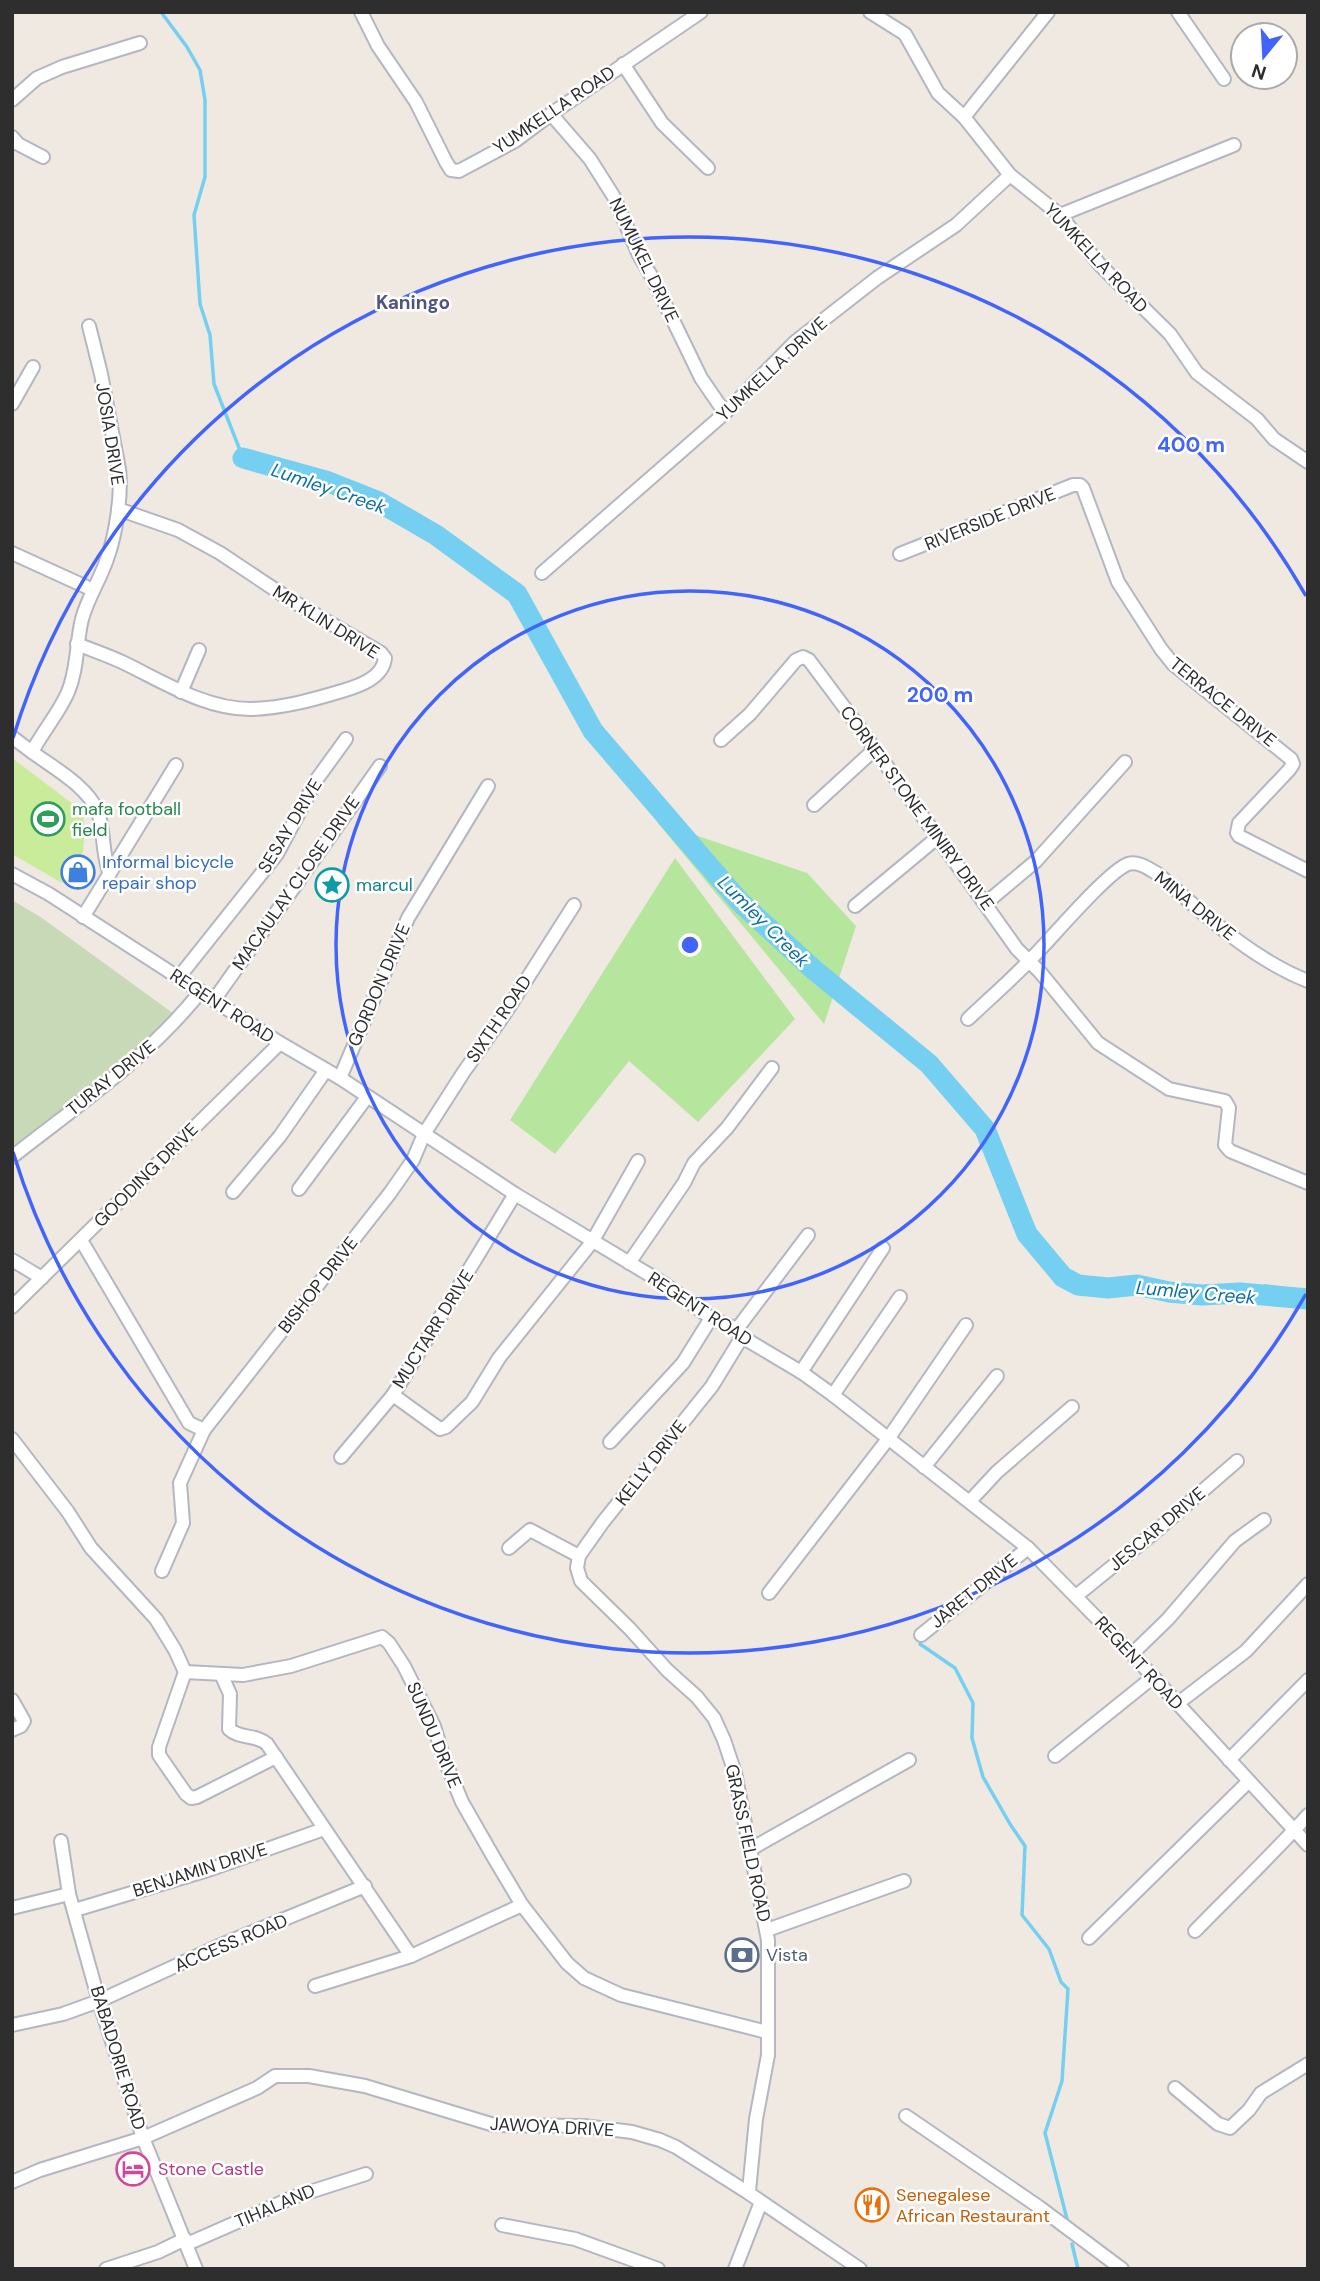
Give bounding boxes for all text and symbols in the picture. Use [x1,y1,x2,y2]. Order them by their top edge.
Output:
north arrow [1229,21,1299,91]
text: N [1248,58,1269,86]
street label: YUMKELLA ROAD [488,60,620,160]
street label: NUMUKEL DRIVE [603,194,685,326]
street label: YUMKELLA ROAD [1039,198,1153,318]
district label: Kaningo [376,290,450,315]
street label: YUMKELLA DRIVE [711,311,833,427]
street label: JOSIA DRIVE [90,381,130,487]
text: 400 m [1157,431,1225,459]
water label: Lumley Creek [268,457,390,520]
street label: RIVERSIDE DRIVE [921,482,1059,556]
street label: MR KLIN DRIVE [268,580,384,664]
street label: TERRACE DRIVE [1165,652,1281,752]
text: 200 m [907,681,973,709]
street label: CORNER STONE MINIRY DRIVE [835,701,999,915]
street label: SESAY DRIVE [252,774,328,878]
street label: MACAULAY CLOSE DRIVE [227,791,365,975]
place label: mafa football field [72,797,181,842]
sports icon: mafa football field [29,800,67,838]
place label: Informal bicycle repair shop [102,850,234,895]
shop icon: Informal bicycle repair shop [59,853,97,891]
place icon: marcul [313,866,351,904]
street label: MINA DRIVE [1149,866,1241,946]
water label: Lumley Creek [712,870,815,973]
place label: marcul [356,873,413,897]
street label: GORDON DRIVE [342,920,416,1050]
centre of rings [678,933,702,957]
street label: REGENT ROAD [165,963,279,1049]
street label: SIXTH ROAD [461,971,537,1067]
street label: TURAY DRIVE [62,1035,160,1121]
street label: GOODING DRIVE [89,1118,203,1232]
street label: BISHOP DRIVE [273,1232,363,1338]
street label: MUCTARR DRIVE [387,1265,479,1393]
street label: REGENT ROAD [643,1266,757,1352]
water label: Lumley Creek [1135,1275,1257,1310]
street label: KELLY DRIVE [610,1415,692,1511]
street label: JESCAR DRIVE [1104,1482,1210,1576]
street label: JARET DRIVE [925,1548,1023,1634]
street label: REGENT ROAD [1089,1611,1189,1715]
street label: SUNDU DRIVE [401,1678,467,1792]
street label: GRASS FIELD ROAD [720,1762,776,1924]
street label: BENJAMIN DRIVE [130,1837,270,1903]
street label: ACCESS ROAD [171,1908,291,1978]
bank icon: Vista [723,1936,761,1974]
place label: Vista [766,1943,808,1967]
street label: BABADORIE ROAD [85,1983,151,2133]
street label: JAWOYA DRIVE [489,2112,615,2142]
hotel icon: Stone Castle [114,2150,152,2188]
place label: Stone Castle [158,2157,264,2181]
street label: TIHALAND [231,2178,319,2234]
place label: Senegalese African Restaurant [896,2183,1050,2228]
restaurant icon: Senegalese African Restaurant [853,2186,891,2224]

